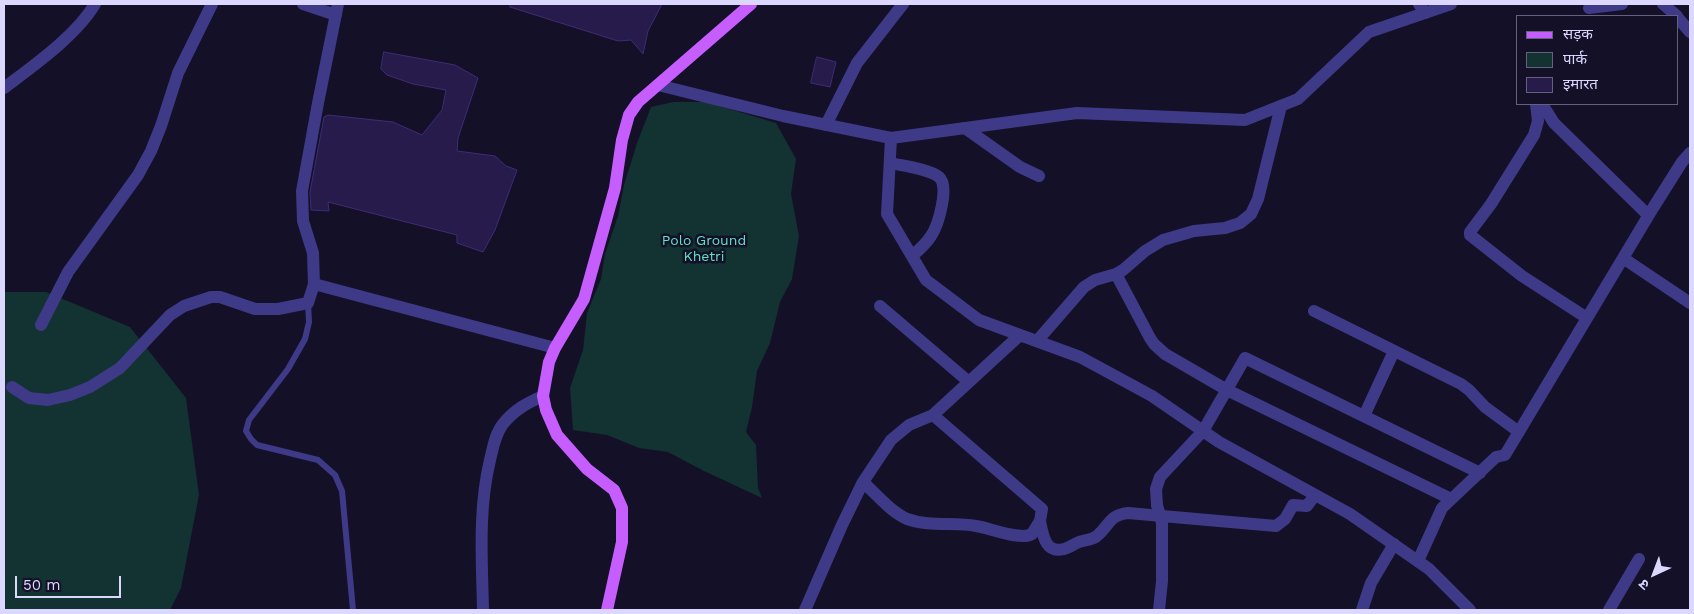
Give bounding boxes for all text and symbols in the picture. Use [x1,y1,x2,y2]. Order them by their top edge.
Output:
legend [1516,15,1679,105]
text: सड़क [1563,25,1593,43]
text: पार्क [1563,50,1587,68]
text: इमारत [1563,75,1598,93]
park label: Polo Ground Khetri [662,233,746,266]
north arrow [1629,549,1679,599]
scale bar [18,566,124,598]
text: 50 m [23,576,60,594]
text: उ [1635,576,1652,594]

